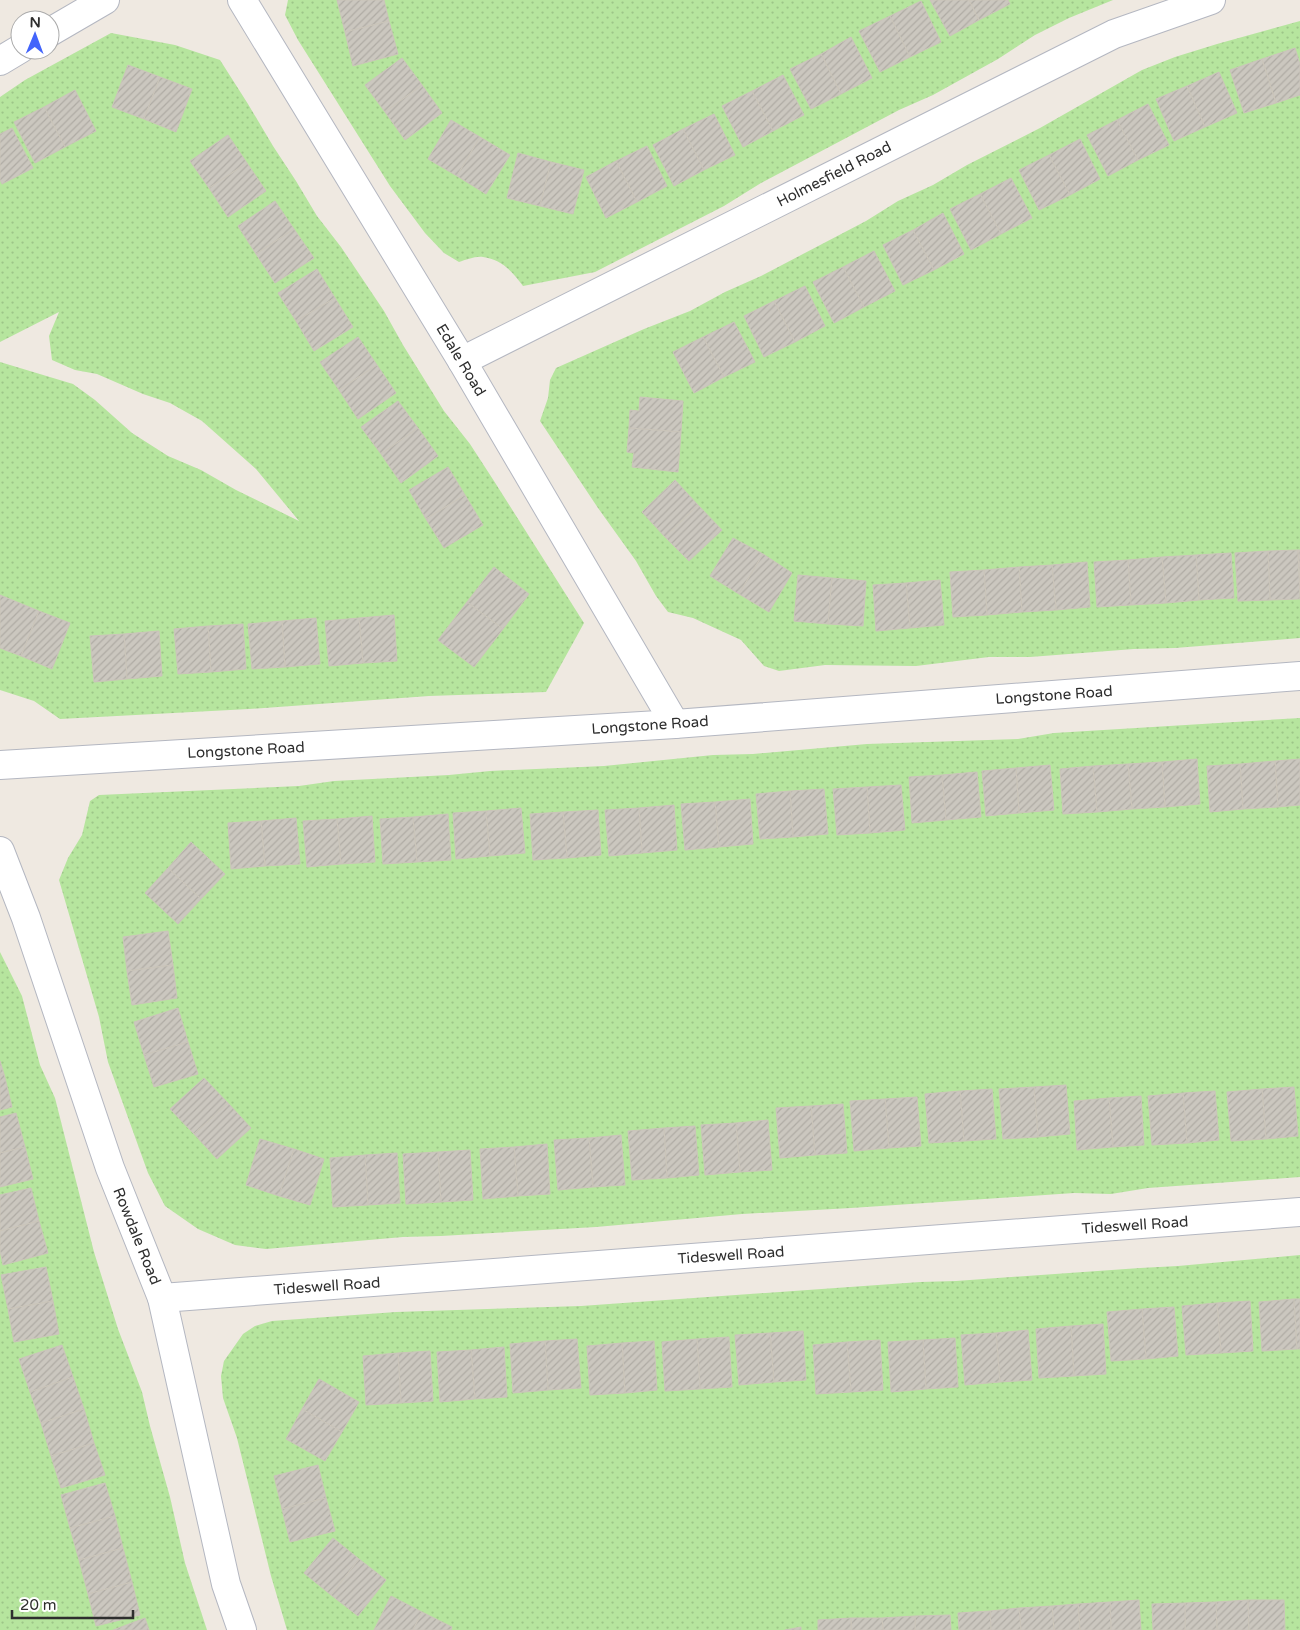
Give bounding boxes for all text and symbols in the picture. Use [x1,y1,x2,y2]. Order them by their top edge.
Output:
north arrow [10,10,60,60]
text: N [29,14,41,31]
street label: Holmesfield Road [774,137,894,211]
street label: Edale Road [432,321,490,399]
street label: Longstone Road [995,682,1113,708]
street label: Longstone Road [591,712,709,738]
street label: Longstone Road [187,738,305,762]
street label: Rowdale Road [109,1185,165,1287]
street label: Tideswell Road [1081,1212,1189,1238]
street label: Tideswell Road [677,1242,785,1268]
street label: Tideswell Road [273,1273,381,1299]
scale bar [12,1588,134,1620]
text: 20 m [20,1596,57,1614]

